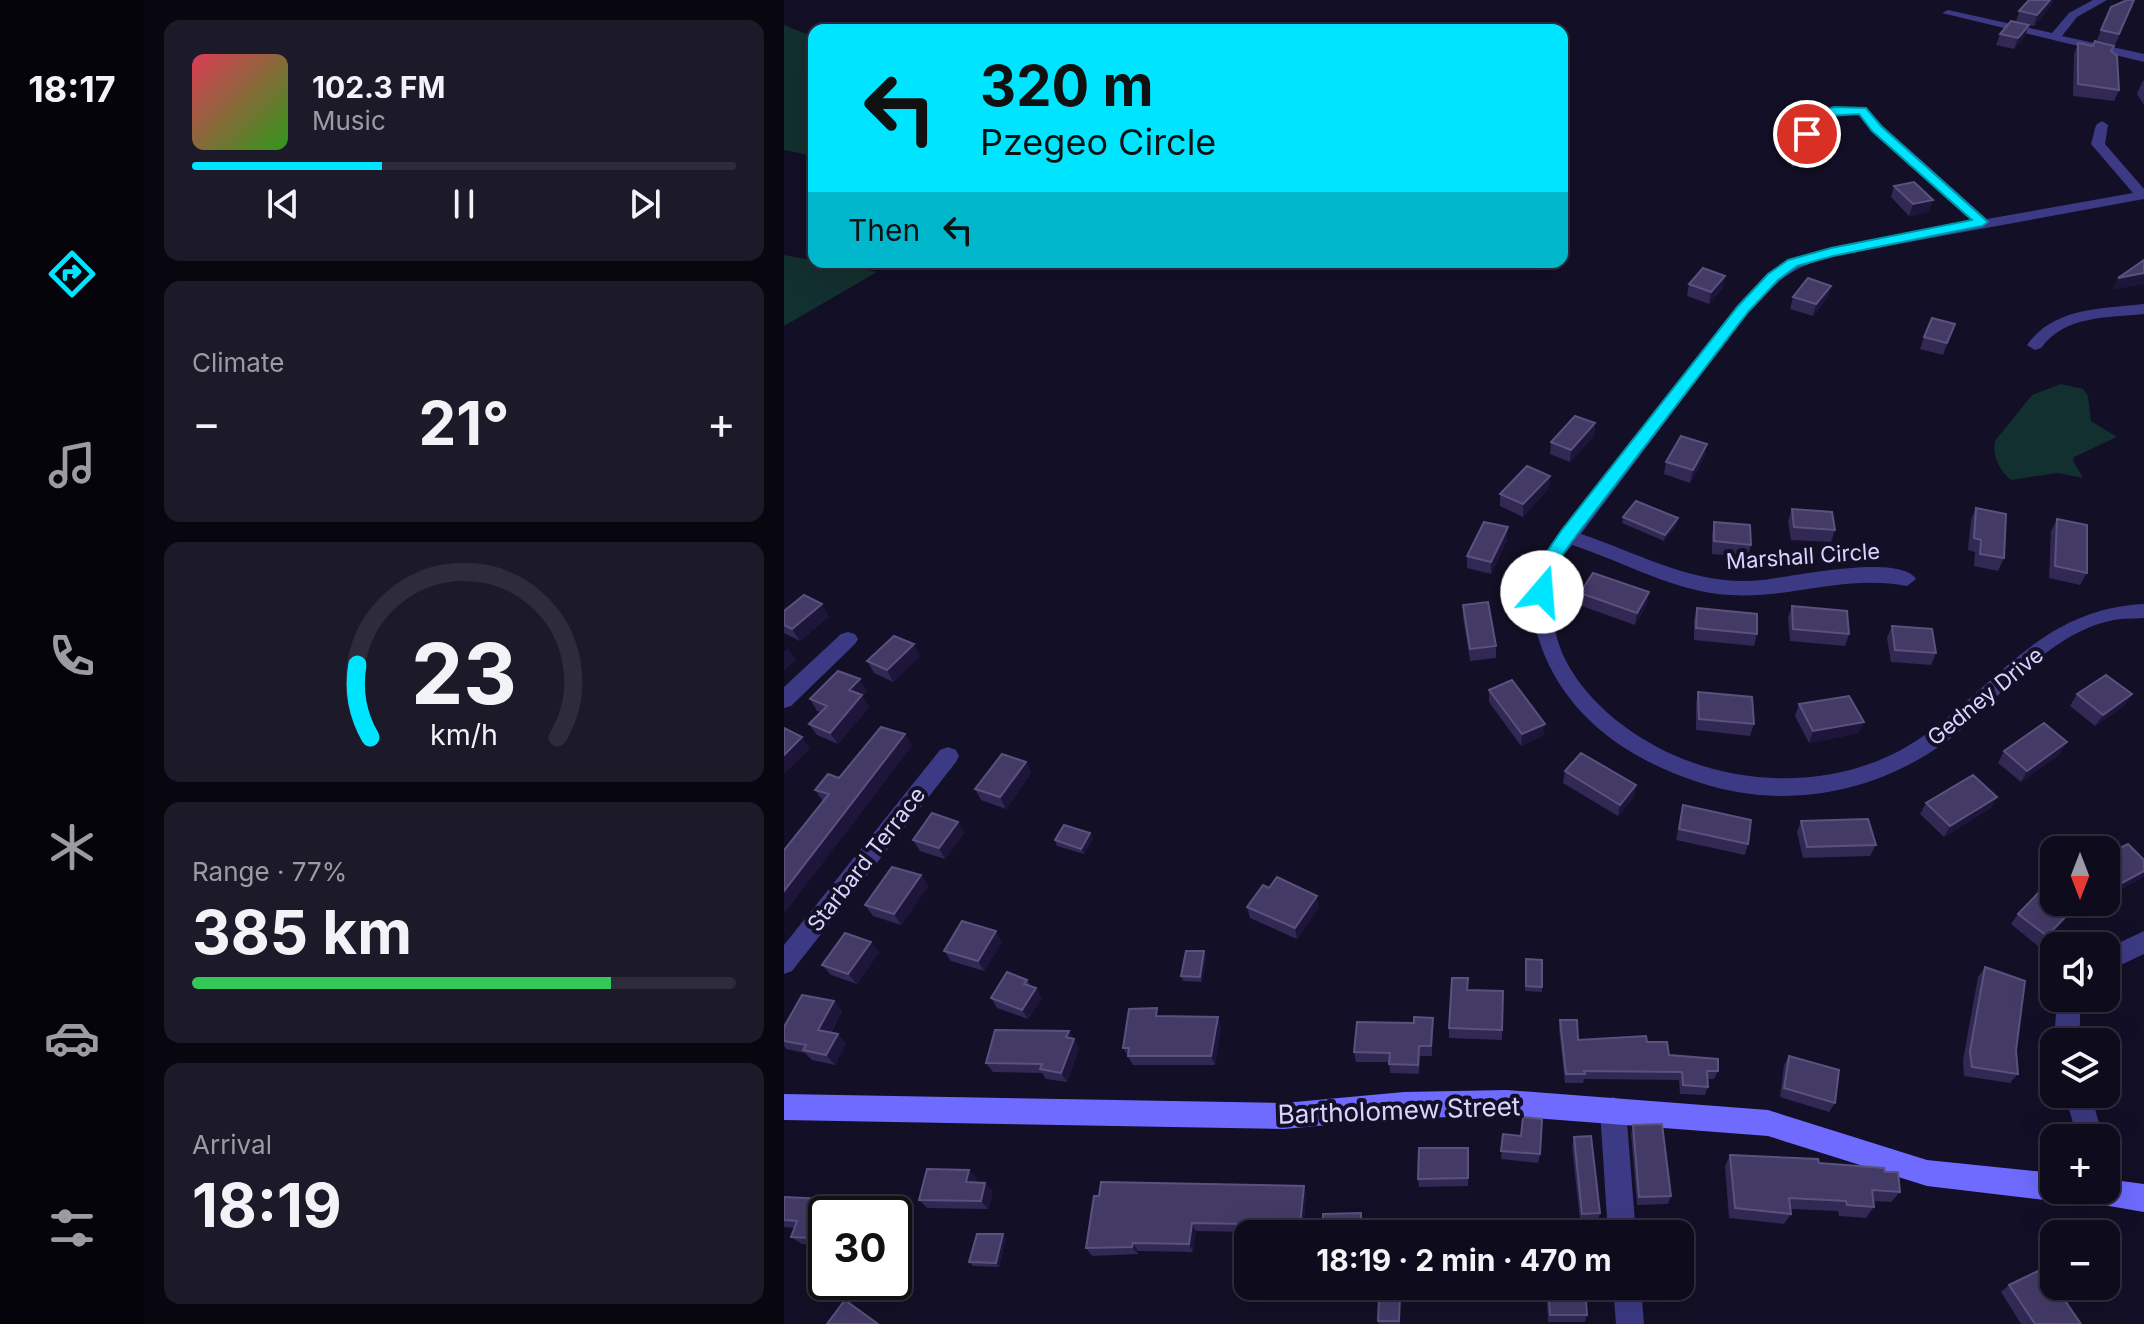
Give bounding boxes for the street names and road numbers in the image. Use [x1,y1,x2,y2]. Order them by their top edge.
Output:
street label: Marshall Circle [1725,538,1881,574]
street label: Gedney Drive [1922,641,2048,751]
street label: Starbard Terrace [802,782,930,936]
street label: Bartholomew Street [1277,1090,1521,1130]

